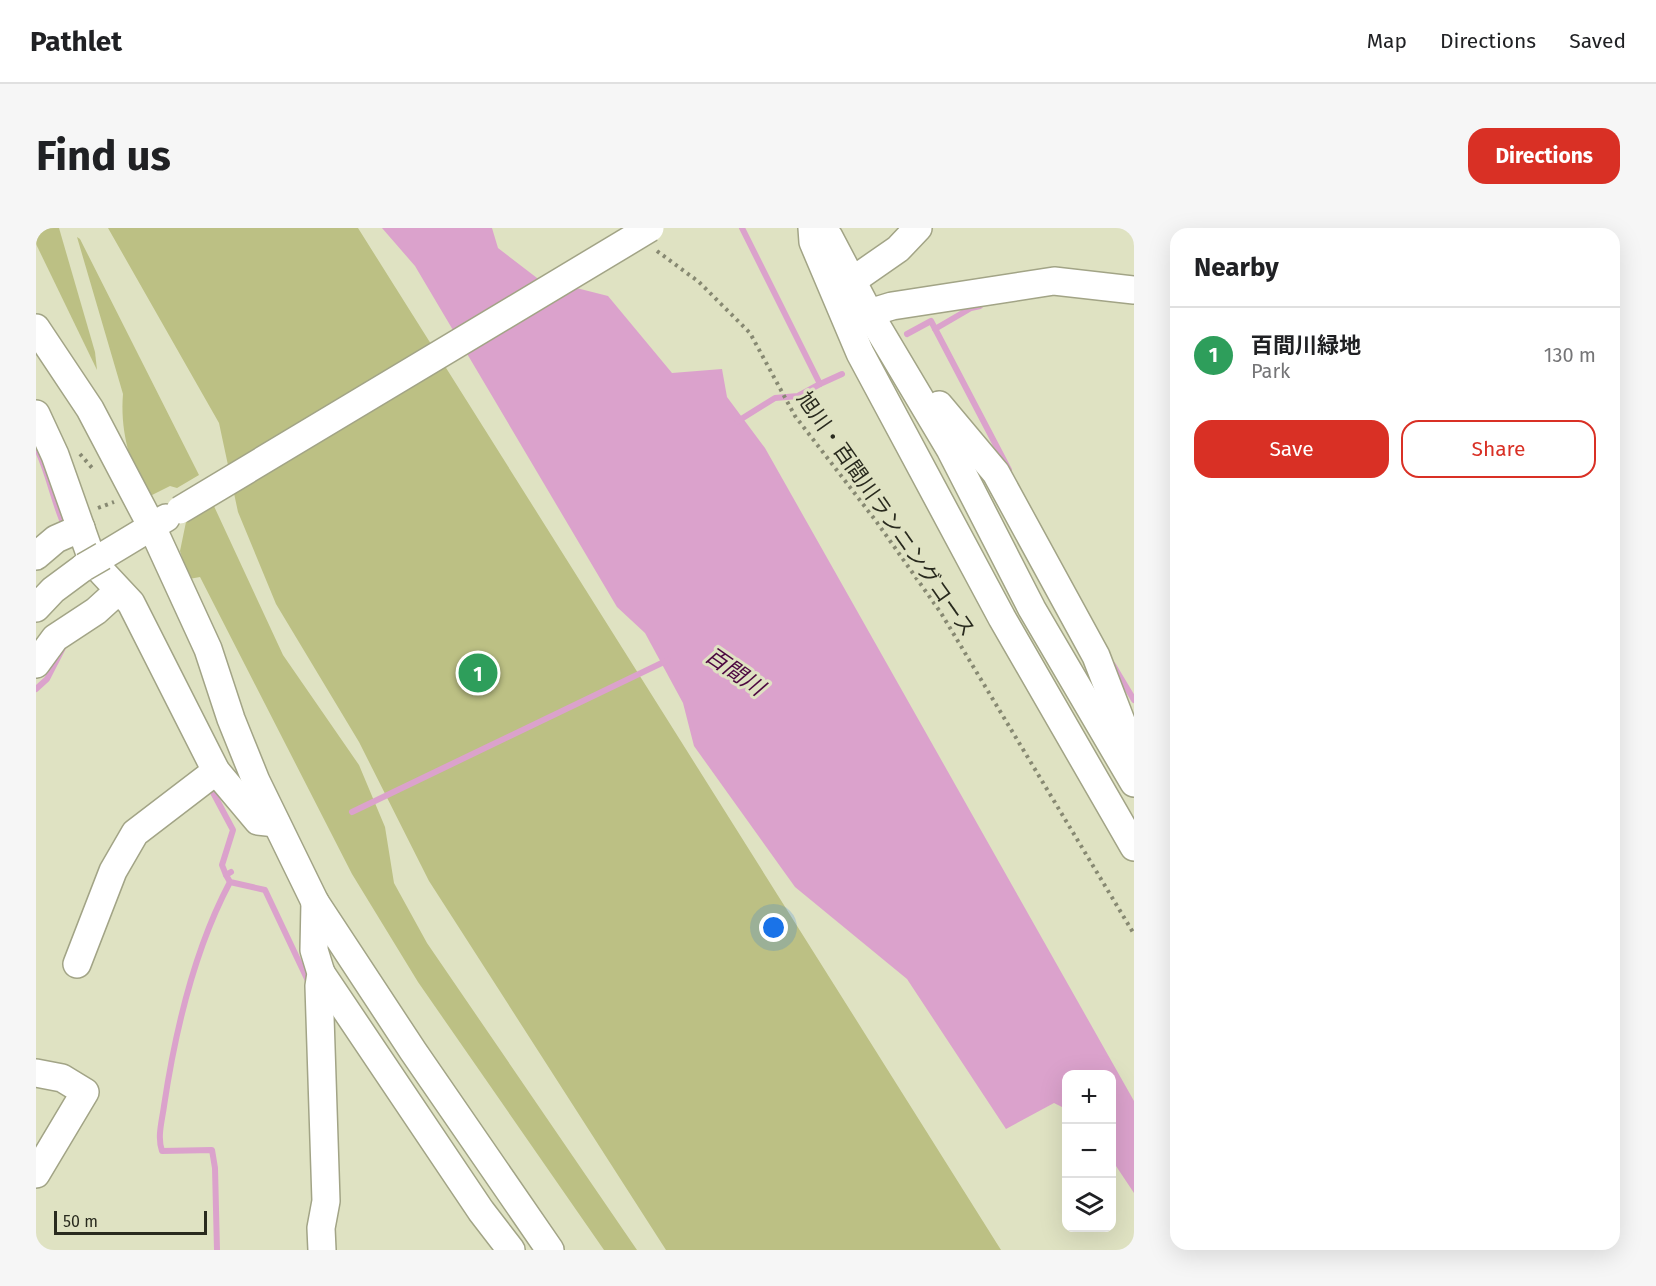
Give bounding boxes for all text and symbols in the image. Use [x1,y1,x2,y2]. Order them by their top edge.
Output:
text: Pathlet [30,25,122,58]
text: Map [1367,28,1407,54]
text: Directions [1440,28,1536,54]
text: Saved [1569,28,1626,54]
button: Directions [1468,128,1620,184]
text: Find us [36,131,171,181]
text: Nearby [1194,252,1279,283]
text: 百間川緑地 [1251,332,1361,359]
text: 1 [1209,343,1218,367]
text: 130 m [1544,343,1596,367]
text: Park [1251,359,1290,383]
street label: 旭川・百間川ランニングコース [791,387,981,641]
button: Save [1194,420,1389,478]
button: Share [1401,420,1596,478]
water label: 百間川 [700,641,771,703]
pin: 1 [458,650,498,696]
your location [759,913,788,942]
map controls [1062,1070,1116,1232]
button: + [1062,1070,1116,1124]
button: − [1062,1124,1116,1178]
button: layers [1062,1178,1116,1232]
scale bar [54,1208,207,1236]
text: 50 m [63,1212,98,1231]

